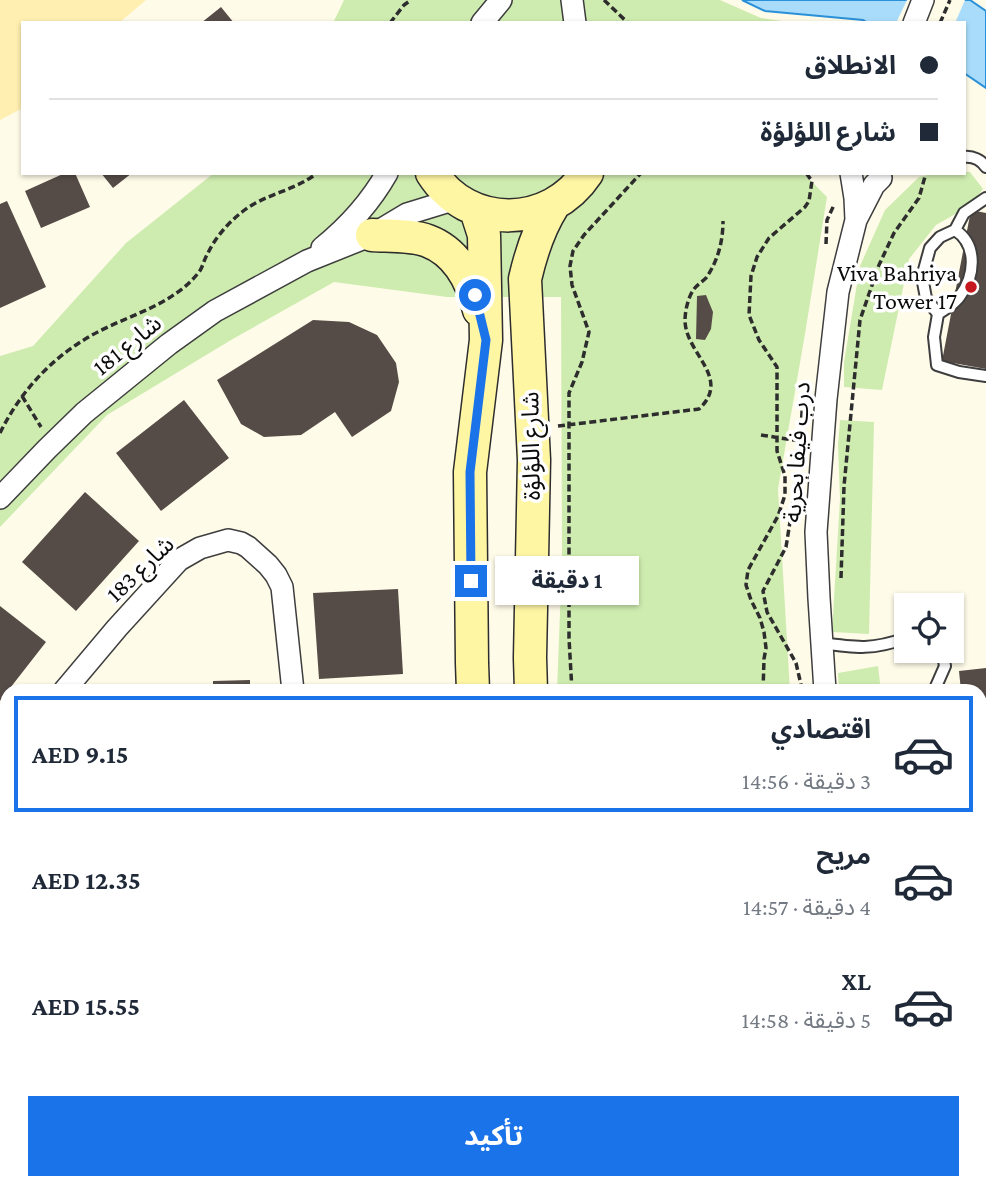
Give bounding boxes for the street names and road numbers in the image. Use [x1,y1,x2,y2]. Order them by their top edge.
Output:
street label: شارع 181 [87,309,169,383]
street label: درب فيفا بحرية [778,381,816,523]
street label: شارع اللؤلؤة [516,391,549,501]
street label: شارع 183 [100,530,182,610]

